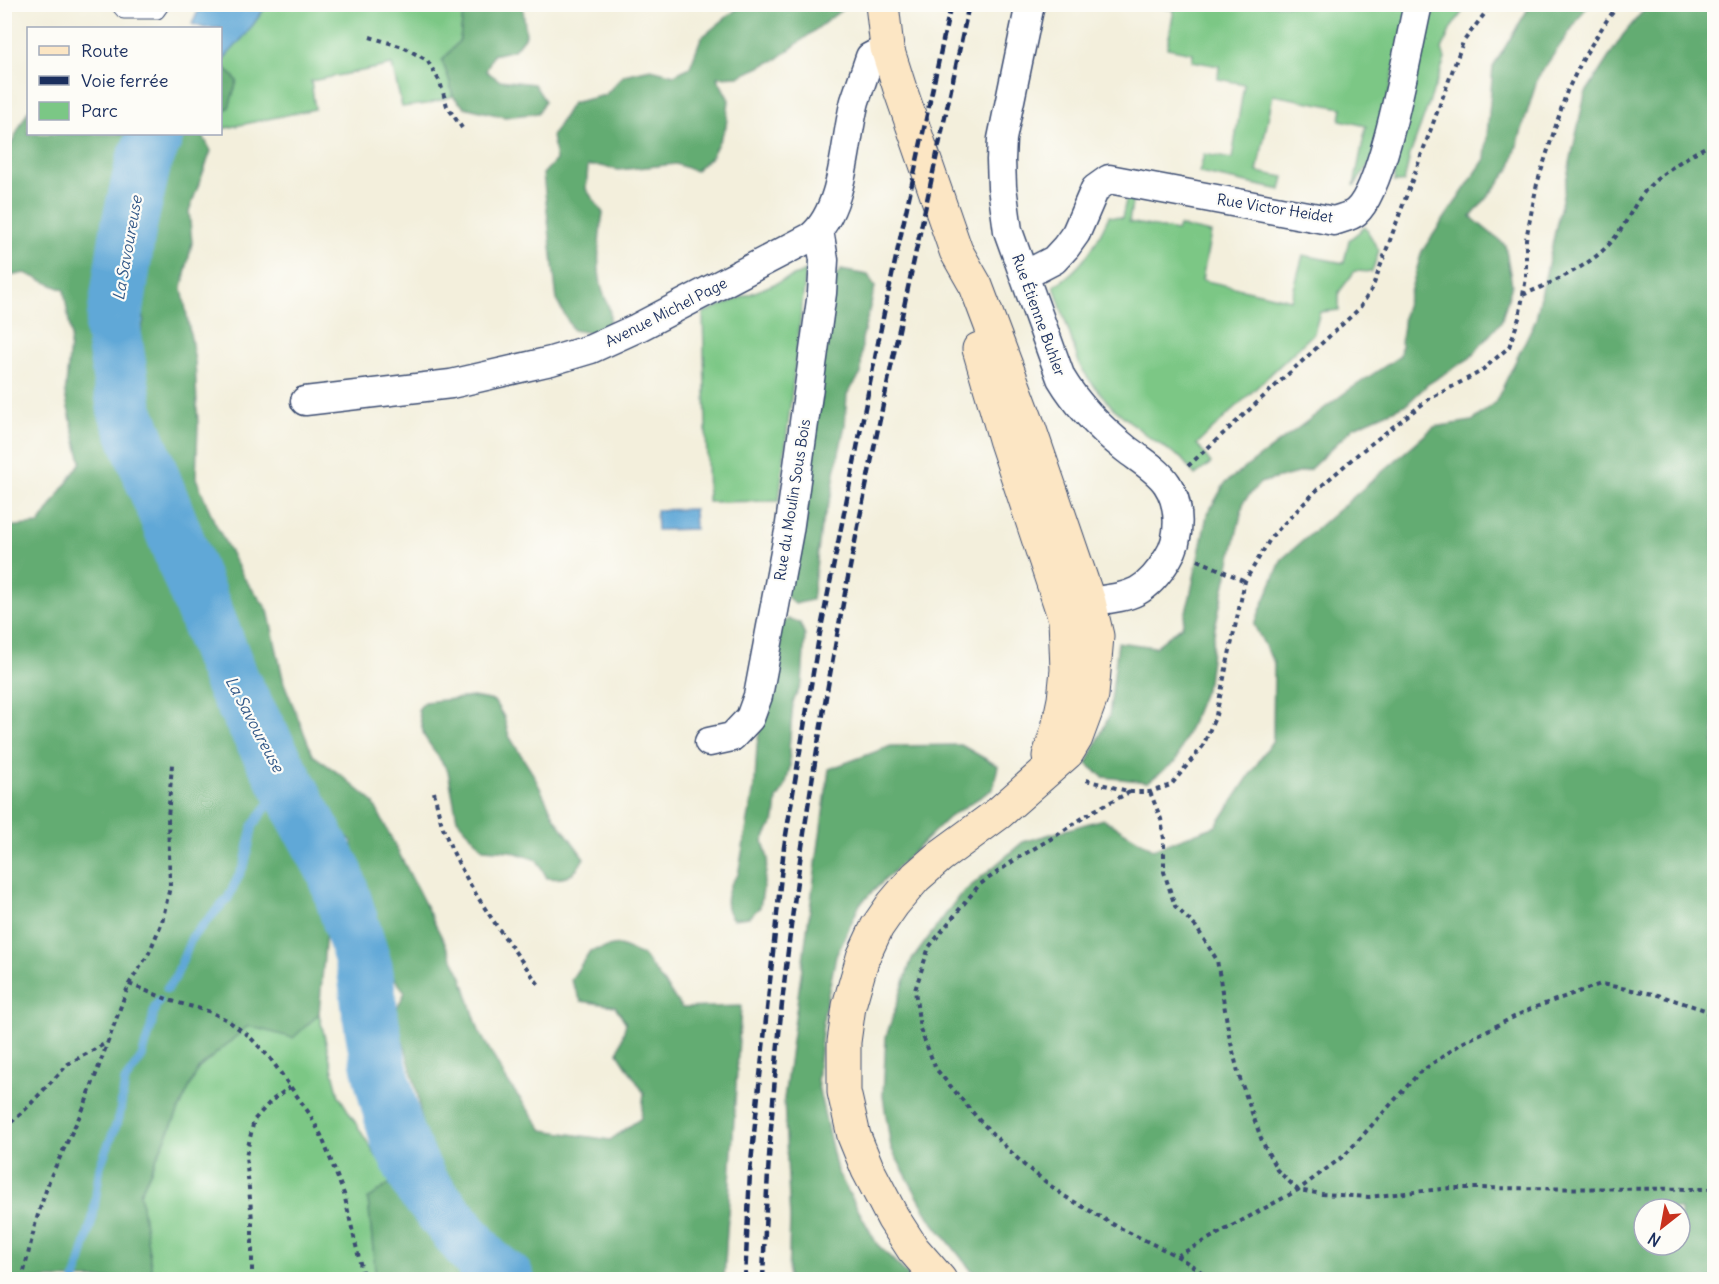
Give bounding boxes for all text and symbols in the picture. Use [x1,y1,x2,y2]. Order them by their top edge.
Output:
legend [27,27,222,135]
text: Route [81,39,129,62]
text: Voie ferrée [81,69,168,92]
text: Parc [81,99,118,122]
street label: Rue Victor Heidet [1216,189,1334,227]
water label: La Savoureuse [108,193,146,302]
street label: Rue Étienne Buhler [1008,251,1070,379]
street label: Avenue Michel Page [602,273,730,351]
street label: Rue du Moulin Sous Bois [770,418,814,582]
water label: La Savoureuse [221,673,289,777]
north arrow [1632,1197,1692,1257]
text: N [1644,1228,1664,1251]

